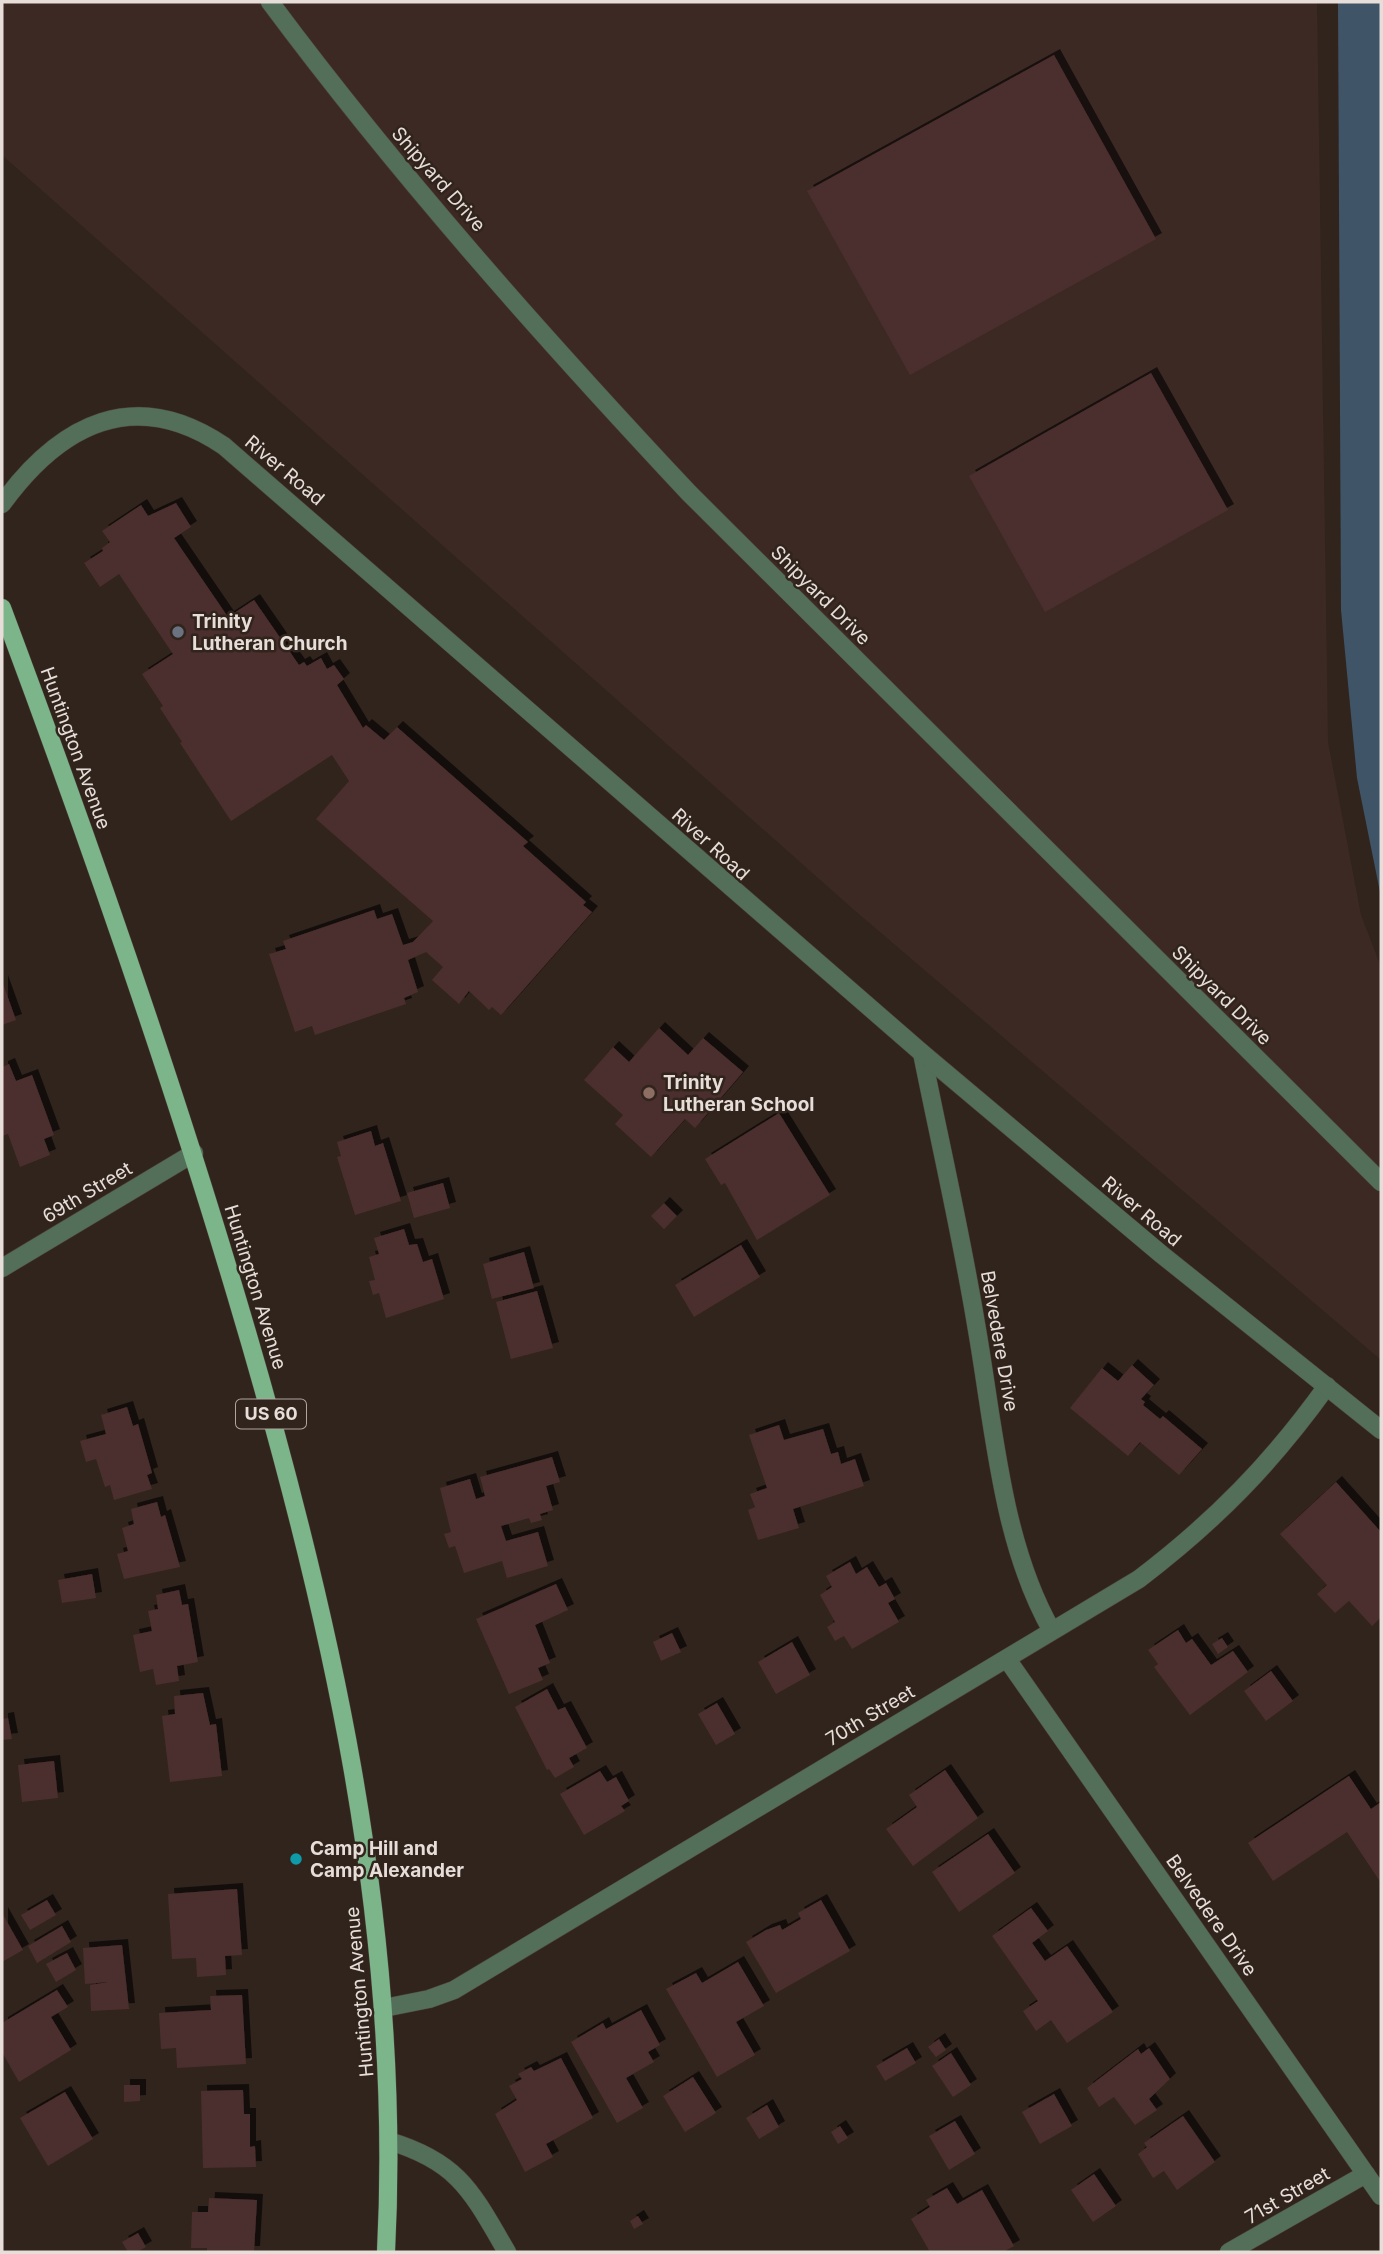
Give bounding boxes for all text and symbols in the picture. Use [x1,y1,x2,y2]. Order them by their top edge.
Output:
street label: Shipyard Drive [387,122,490,237]
street label: River Road [240,431,329,510]
street label: Shipyard Drive [766,541,875,650]
place label: Trinity Lutheran Church [192,610,348,655]
marker: Trinity Lutheran Church [170,624,186,640]
street label: Huntington Avenue [35,664,116,832]
street label: River Road [667,804,754,885]
street label: Shipyard Drive [1167,941,1276,1050]
place label: Trinity Lutheran School [663,1071,814,1116]
marker: Trinity Lutheran School [641,1085,657,1101]
street label: 69th Street [38,1157,136,1228]
street label: River Road [1097,1172,1186,1251]
street label: Huntington Avenue [220,1202,292,1372]
street label: Belvedere Drive [976,1269,1023,1413]
road number: US 60 [236,1400,306,1428]
street label: 70th Street [822,1680,919,1751]
place label: Camp Hill and Camp Alexander [310,1837,464,1882]
street label: Belvedere Drive [1161,1850,1262,1980]
marker: Camp Hill and Camp Alexander [288,1851,304,1867]
street label: Huntington Avenue [341,1906,378,2078]
street label: 71st Street [1241,2162,1334,2229]

